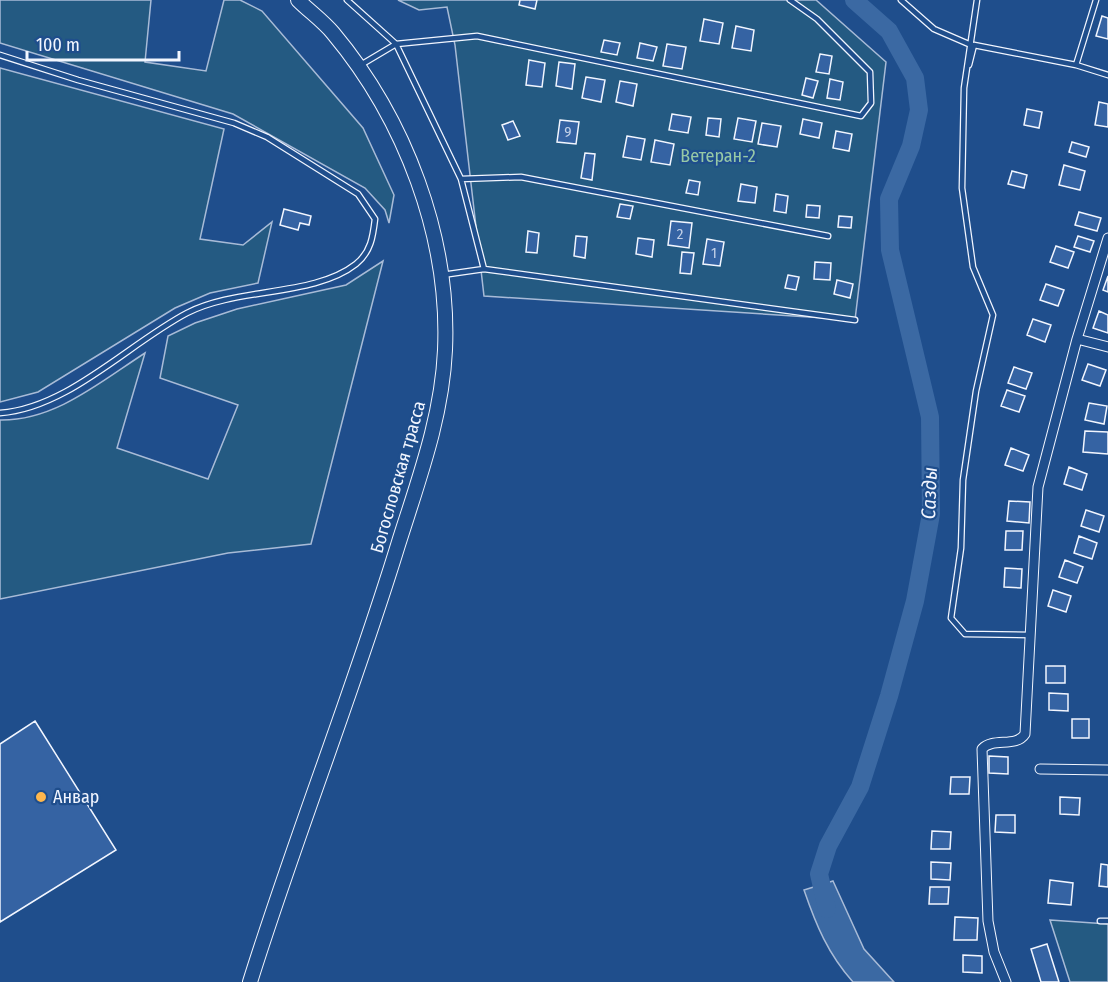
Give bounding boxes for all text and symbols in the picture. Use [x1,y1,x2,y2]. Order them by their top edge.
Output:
scale bar [27,24,178,62]
text: 100 m [36,34,80,56]
house number: 9 [564,123,572,141]
park label: Ветеран-2 [680,145,756,167]
house number: 2 [677,225,684,243]
house number: 1 [711,244,717,262]
street label: Богословская трасса [366,398,430,556]
water label: Сазды [916,466,942,520]
place label: Анвар [53,786,99,808]
marker: Анвар [34,790,48,804]

